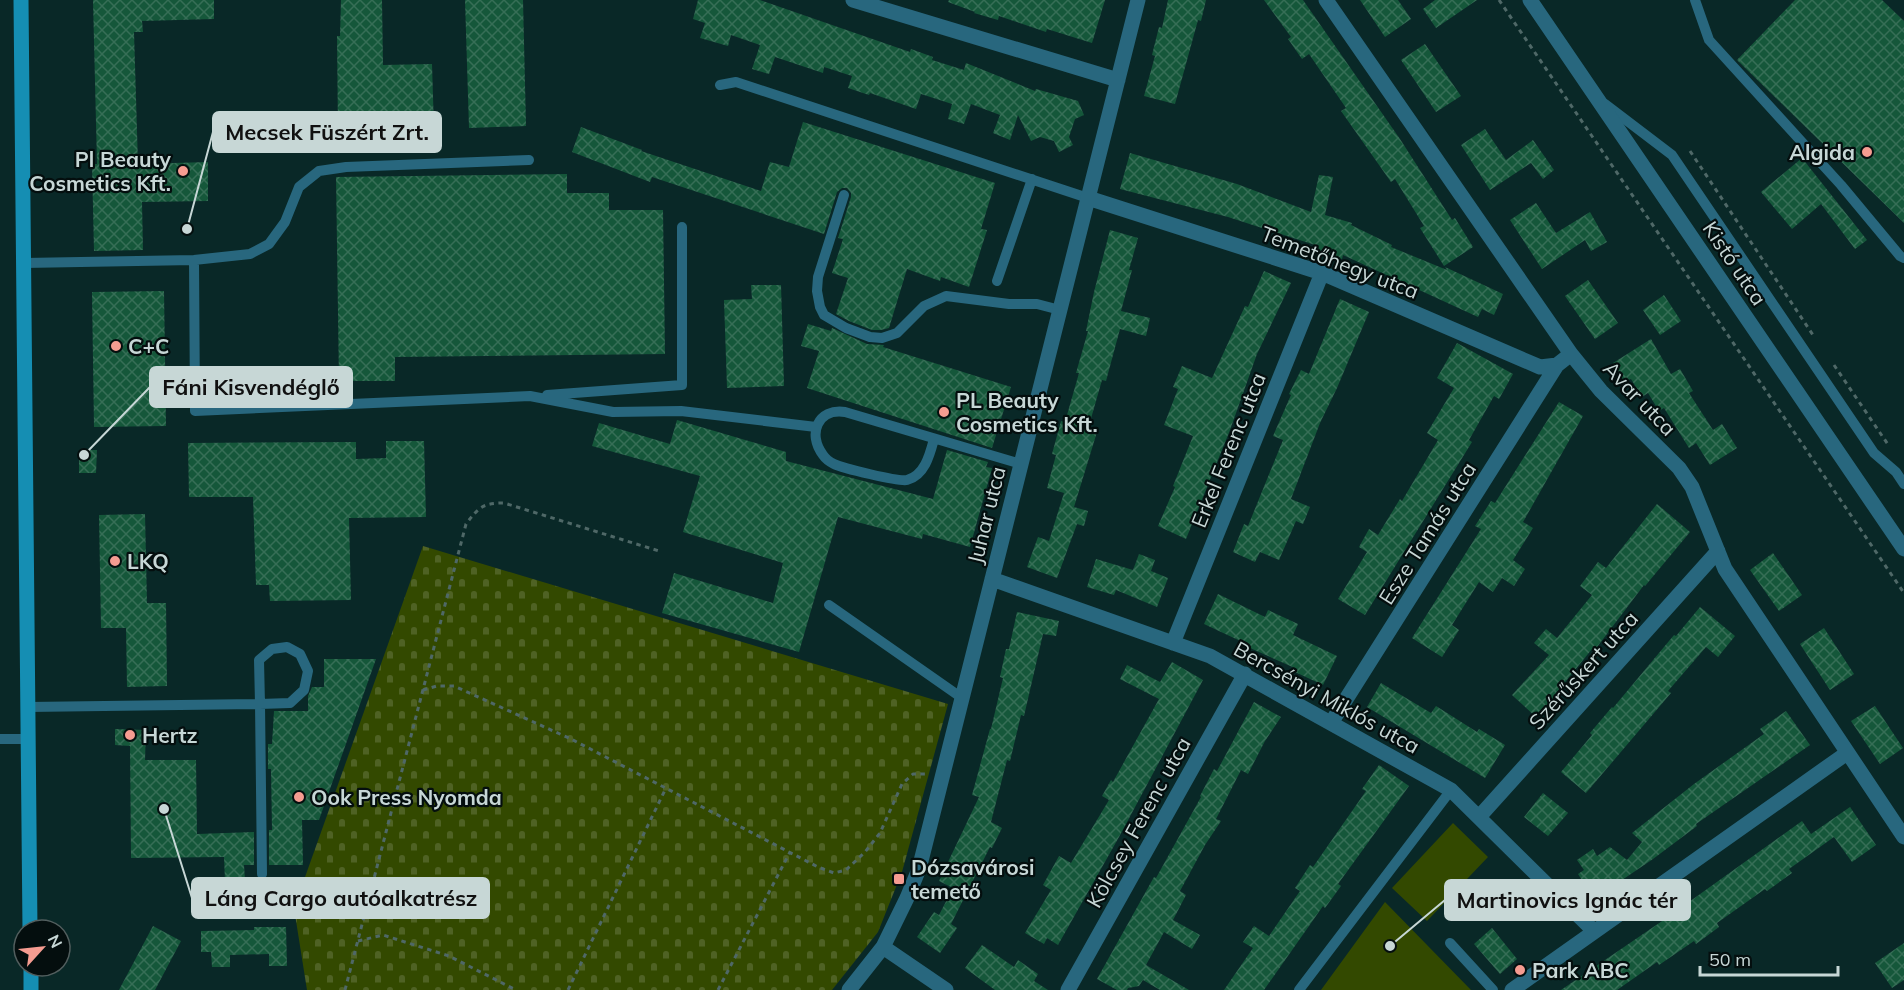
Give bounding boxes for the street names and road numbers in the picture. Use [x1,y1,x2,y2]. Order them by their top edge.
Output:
street label: Kistó utca [1697,216,1773,310]
street label: Temetőhegy utca [1257,220,1423,304]
street label: Avar utca [1598,355,1682,441]
street label: Erkel Ferenc utca [1185,369,1271,531]
street label: Esze Tamás utca [1373,457,1481,609]
street label: Juhar utca [961,464,1011,566]
street label: Szérűskert utca [1523,605,1643,735]
street label: Bercsényi Miklós utca [1230,635,1424,759]
street label: Kölcsey Ferenc utca [1080,732,1196,912]

